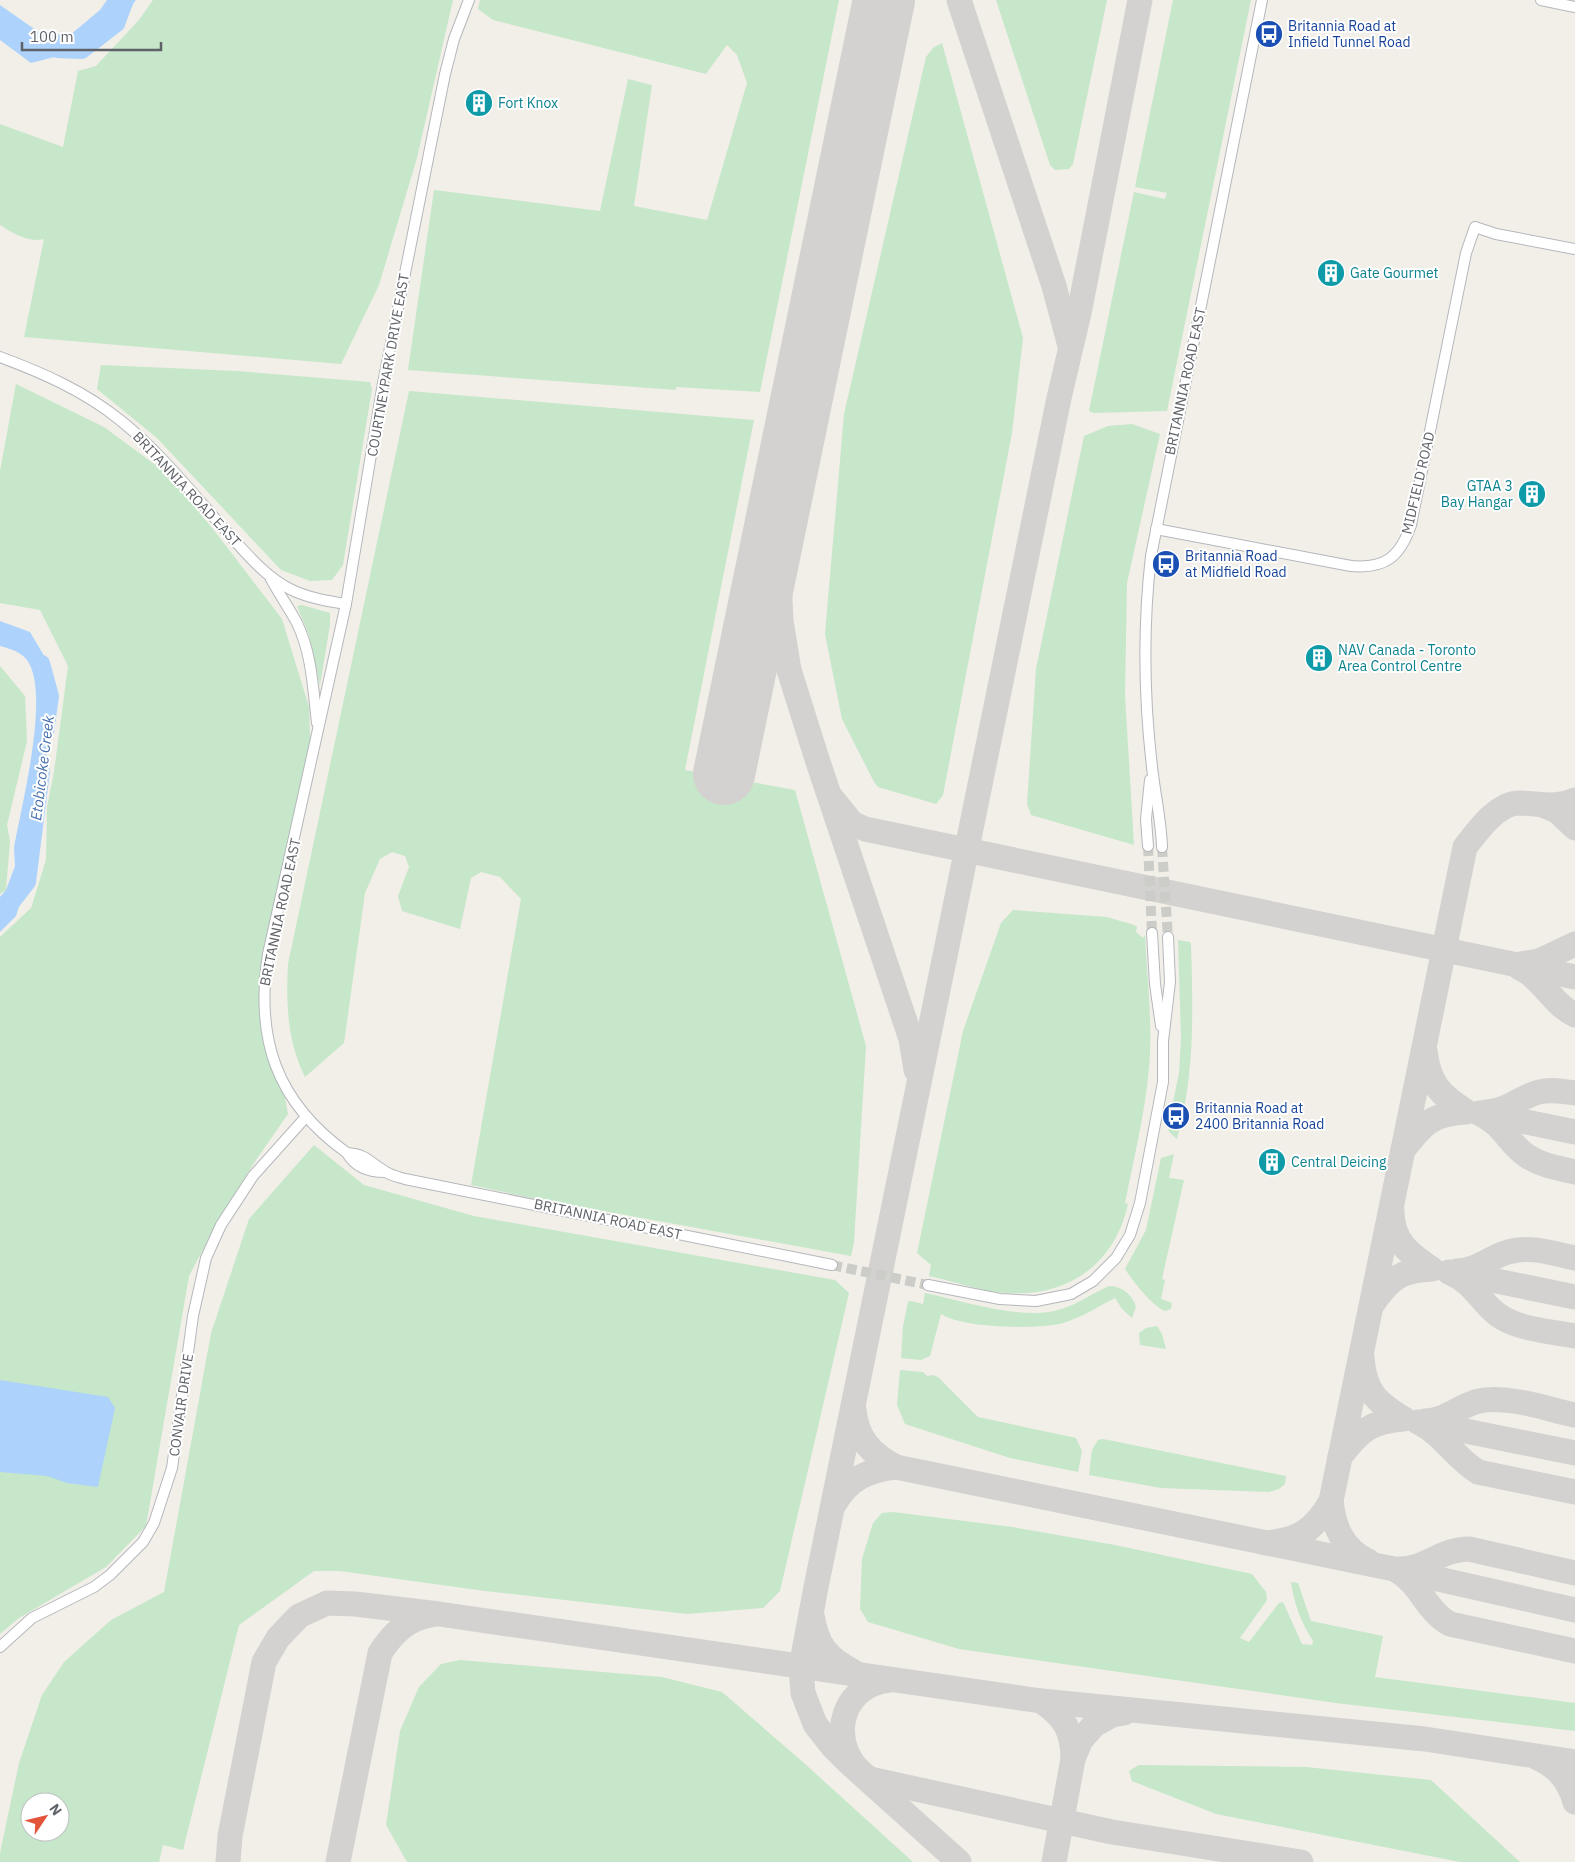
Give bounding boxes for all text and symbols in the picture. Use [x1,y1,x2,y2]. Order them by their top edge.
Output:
place label: Britannia Road at Infield Tunnel Road [1288,17,1411,51]
bus stop icon: Britannia Road at Infield Tunnel Road [1254,19,1284,49]
scale bar [22,20,161,52]
text: 100 m [30,27,74,46]
building icon: Fort Knox [464,88,494,118]
place label: Fort Knox [498,94,558,112]
building icon: Gate Gourmet [1316,258,1346,288]
place label: Gate Gourmet [1350,264,1439,282]
street label: COURTNEYPARK DRIVE EAST [363,272,413,458]
street label: BRITANNIA ROAD EAST [1161,305,1209,457]
street label: BRITANNIA ROAD EAST [129,428,245,550]
street label: MIDFIELD ROAD [1397,430,1439,536]
place label: GTAA 3 Bay Hangar [1441,477,1513,511]
building icon: GTAA 3 Bay Hangar [1517,479,1547,509]
place label: Britannia Road at Midfield Road [1185,547,1287,581]
bus stop icon: Britannia Road at Midfield Road [1151,549,1181,579]
place label: NAV Canada - Toronto Area Control Centre [1338,641,1476,675]
building icon: NAV Canada - Toronto Area Control Centre [1304,643,1334,673]
water label: Etobicoke Creek [26,714,58,822]
street label: BRITANNIA ROAD EAST [256,836,304,988]
place label: Britannia Road at 2400 Britannia Road [1195,1099,1324,1133]
bus stop icon: Britannia Road at 2400 Britannia Road [1161,1101,1191,1131]
building icon: Central Deicing [1257,1147,1287,1177]
place label: Central Deicing [1291,1153,1387,1171]
street label: BRITANNIA ROAD EAST [532,1195,684,1243]
street label: CONVAIR DRIVE [165,1352,197,1458]
north arrow [20,1792,70,1842]
text: N [45,1800,66,1819]

